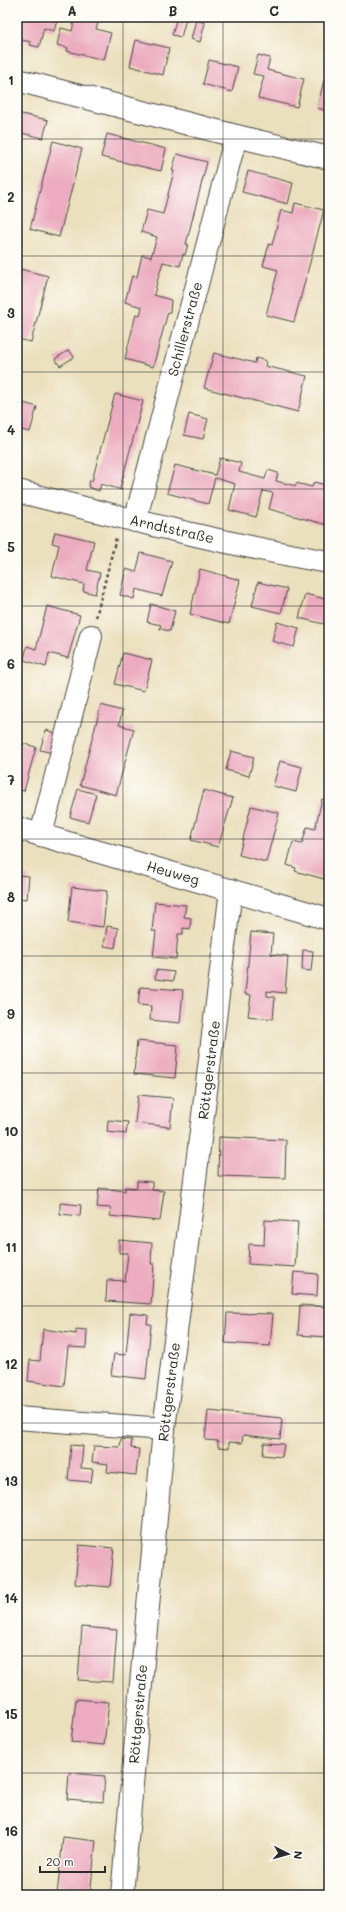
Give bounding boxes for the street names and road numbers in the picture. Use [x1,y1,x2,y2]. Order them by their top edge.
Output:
street label: Schillerstraße [163,279,206,378]
street label: Arndtstraße [128,510,216,547]
street label: Heuweg [145,856,202,889]
street label: Röttgerstraße [193,1019,224,1121]
street label: Röttgerstraße [153,1341,184,1443]
street label: Röttgerstraße [124,1663,151,1764]

